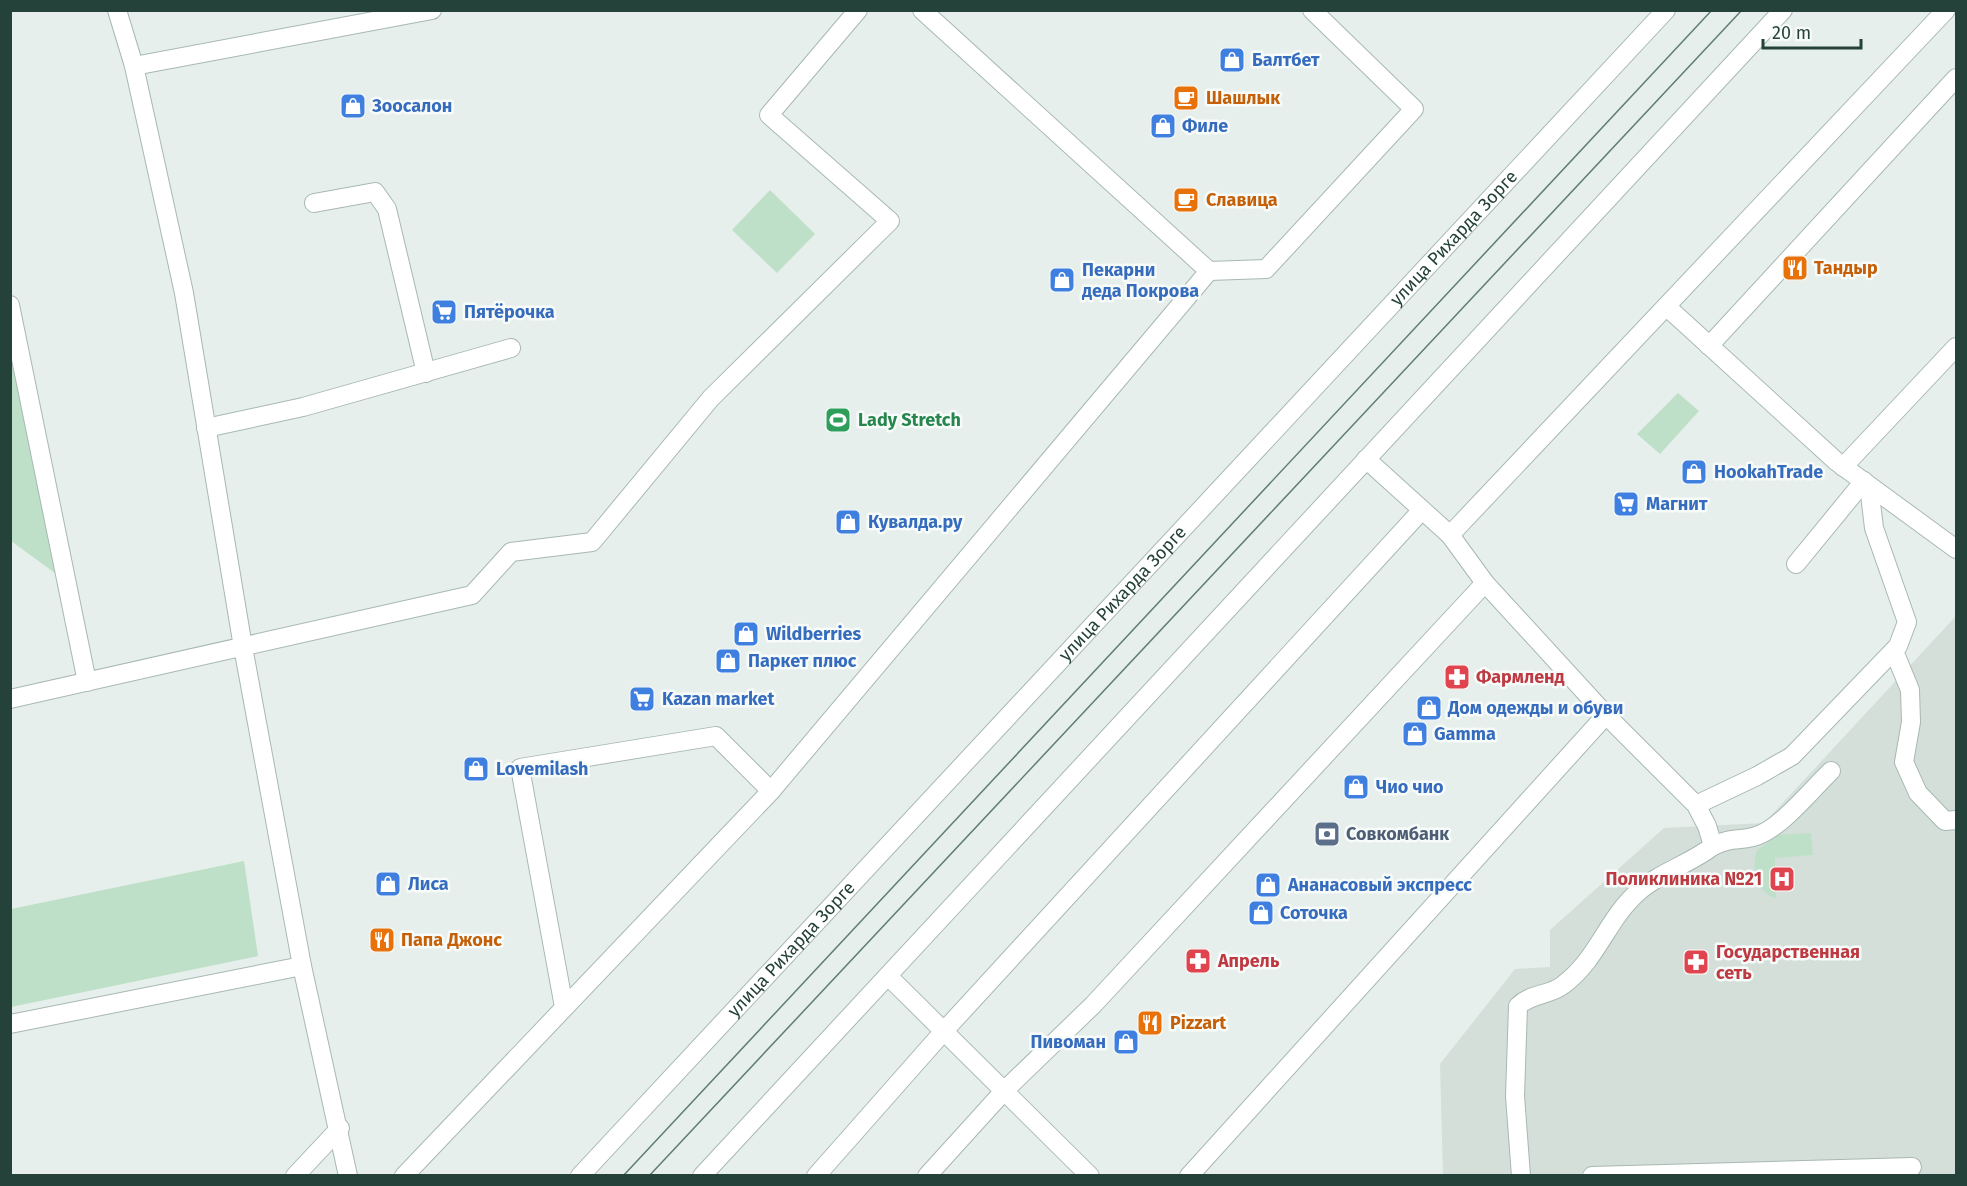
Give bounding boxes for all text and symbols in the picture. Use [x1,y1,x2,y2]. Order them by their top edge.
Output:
scale bar [1763,12,1860,50]
text: 20 m [1772,22,1811,44]
shop icon: Балтбет [1217,45,1247,75]
place label: Балтбет [1252,49,1320,71]
cafe icon: Шашлык [1171,83,1201,113]
place label: Шашлык [1206,87,1280,109]
shop icon: Зоосалон [338,91,368,121]
place label: Зоосалон [371,95,452,117]
shop icon: Филе [1148,111,1178,141]
place label: Филе [1182,115,1228,137]
street label: улица Рихарда Зорге [1385,166,1522,310]
cafe icon: Славица [1171,185,1201,215]
place label: Славица [1206,189,1278,211]
restaurant icon: Тандыр [1780,253,1810,283]
place label: Тандыр [1814,257,1878,279]
place label: Пекарни деда Покрова [1082,259,1199,302]
shop icon: Пекарни деда Покрова [1047,265,1077,295]
supermarket icon: Пятёрочка [429,297,459,327]
place label: Пятёрочка [464,301,555,323]
sports icon: Lady Stretch [823,405,853,435]
place label: Lady Stretch [858,409,961,431]
shop icon: HookahTrade [1679,457,1709,487]
place label: HookahTrade [1714,461,1823,483]
supermarket icon: Магнит [1611,489,1641,519]
place label: Магнит [1646,493,1708,515]
shop icon: Кувалда.ру [833,507,863,537]
place label: Кувалда.ру [868,511,963,533]
street label: улица Рихарда Зорге [1054,521,1191,666]
shop icon: Wildberries [731,619,761,649]
place label: Wildberries [766,623,862,645]
shop icon: Паркет плюс [713,646,743,676]
place label: Паркет плюс [748,650,857,672]
pharmacy icon: Фармленд [1442,662,1472,692]
place label: Фармленд [1476,666,1565,688]
supermarket icon: Kazan market [627,684,657,714]
place label: Kazan market [662,688,776,710]
shop icon: Дом одежды и обуви [1414,693,1444,723]
place label: Дом одежды и обуви [1447,697,1623,719]
shop icon: Gamma [1400,719,1430,749]
place label: Gamma [1434,723,1496,745]
shop icon: Lovemilash [461,754,491,784]
place label: Lovemilash [496,758,588,780]
shop icon: Чио чио [1341,772,1371,802]
place label: Чио чио [1376,776,1444,798]
bank icon: Совкомбанк [1312,819,1342,849]
place label: Совкомбанк [1346,823,1449,845]
hospital icon: Поликлиника №21 [1767,864,1797,894]
place label: Поликлиника №21 [1605,868,1762,890]
shop icon: Лиса [373,869,403,899]
shop icon: Ананасовый экспресс [1253,870,1283,900]
place label: Лиса [408,873,449,895]
place label: Ананасовый экспресс [1287,874,1472,896]
street label: улица Рихарда Зорге [723,877,860,1021]
shop icon: Соточка [1246,898,1276,928]
place label: Соточка [1280,902,1348,924]
restaurant icon: Папа Джонс [367,925,397,955]
place label: Папа Джонс [401,929,502,951]
place label: Государственная сеть [1716,941,1860,984]
pharmacy icon: Апрель [1183,946,1213,976]
pharmacy icon: Государственная сеть [1681,947,1711,977]
place label: Апрель [1217,950,1280,972]
restaurant icon: Pizzart [1135,1008,1165,1038]
place label: Pizzart [1170,1012,1227,1034]
shop icon: Пивоман [1111,1027,1141,1057]
place label: Пивоман [1031,1031,1106,1053]

